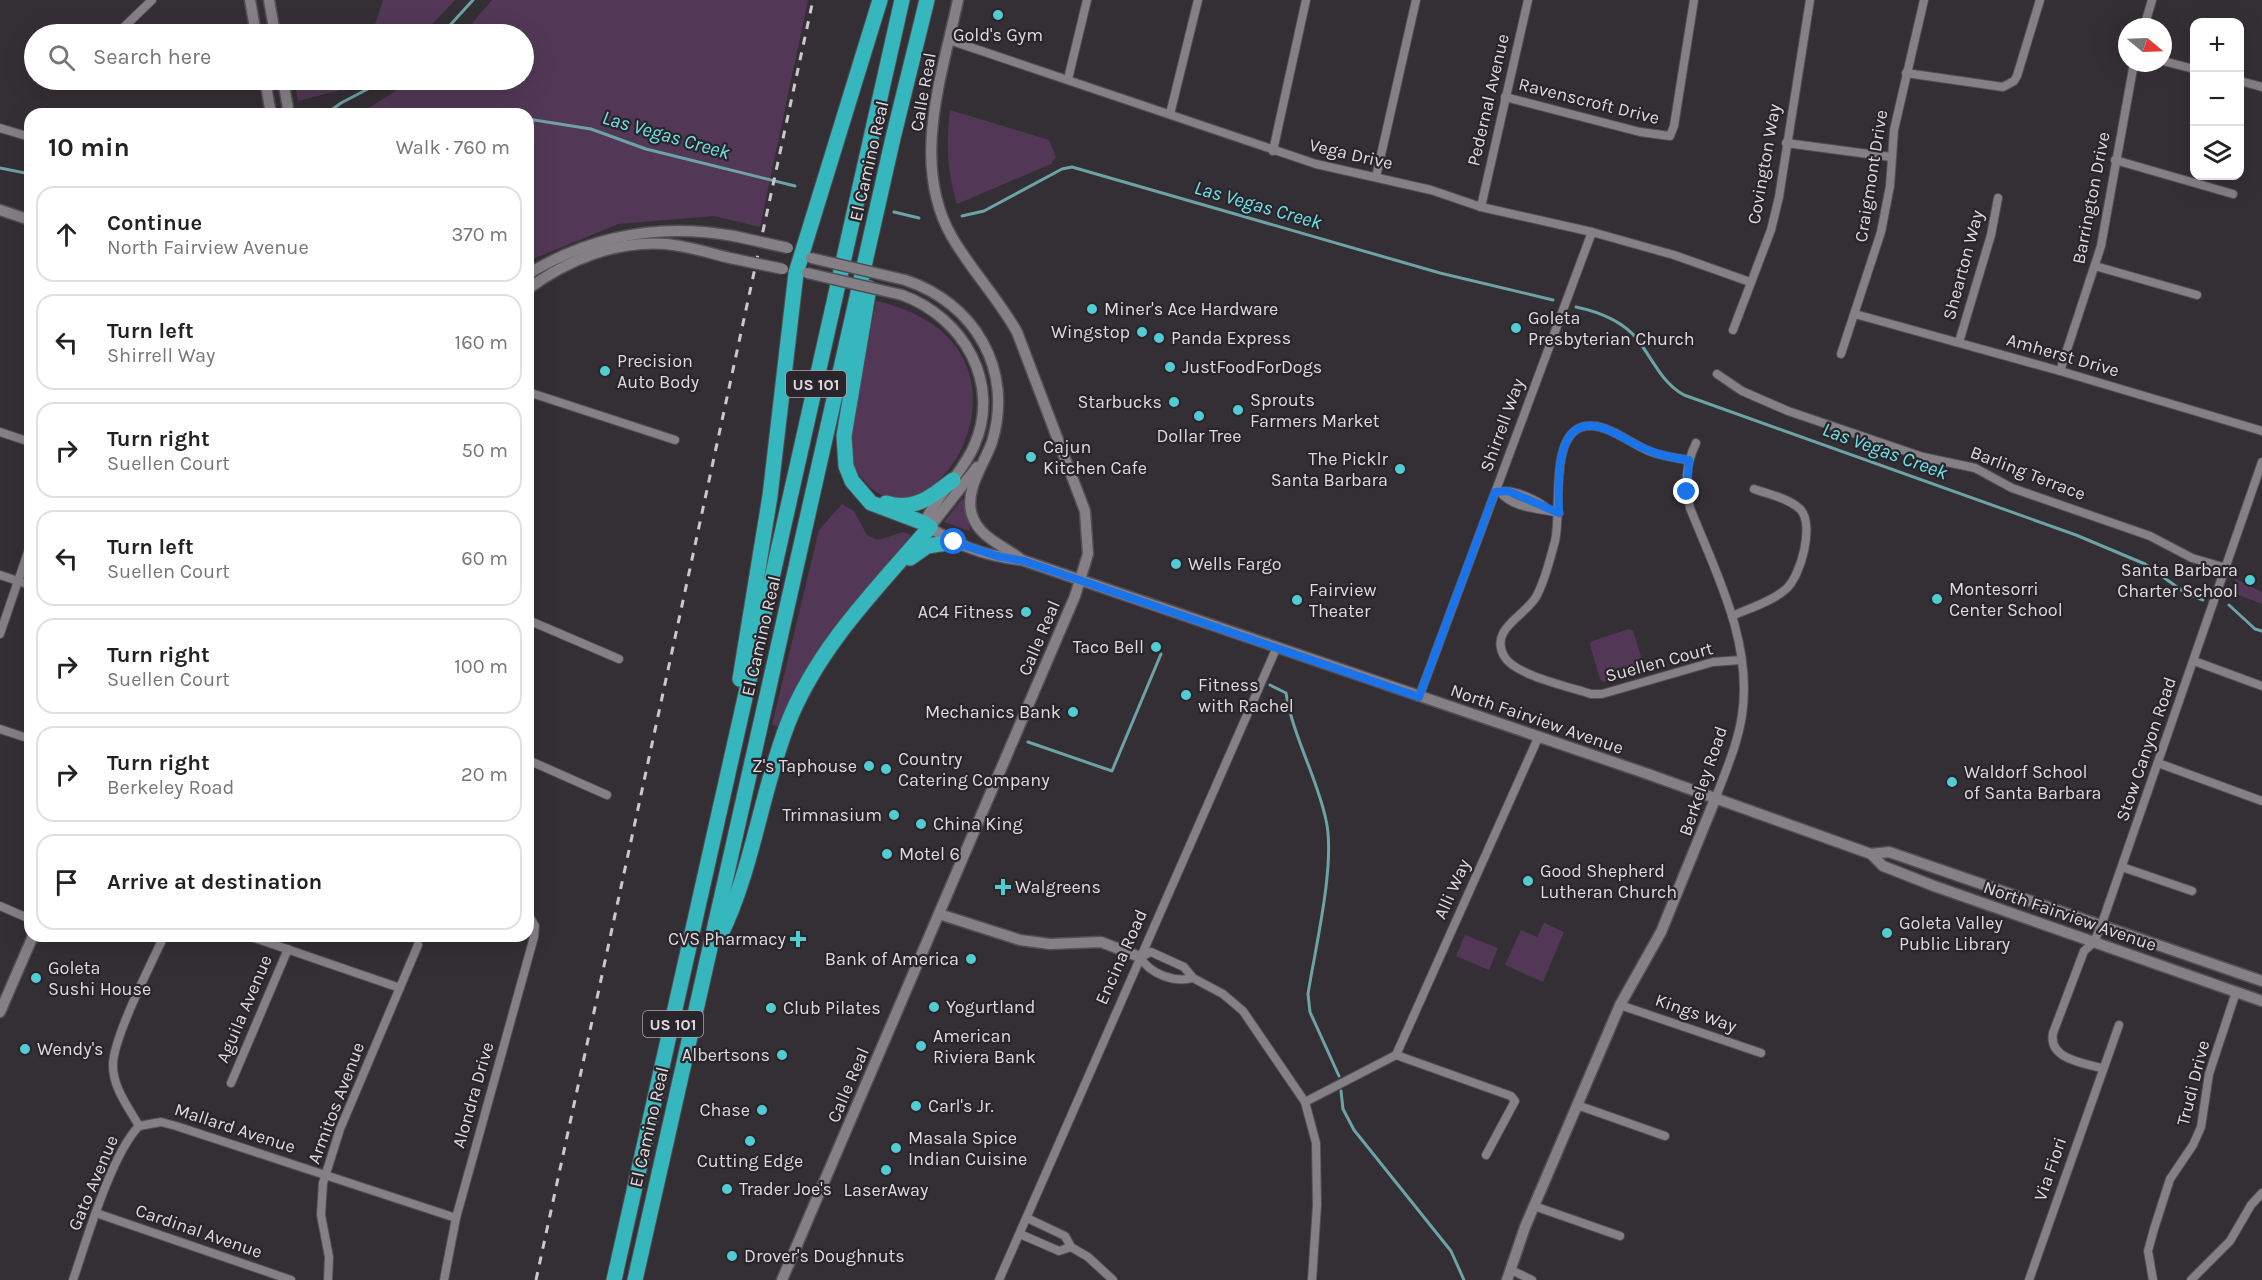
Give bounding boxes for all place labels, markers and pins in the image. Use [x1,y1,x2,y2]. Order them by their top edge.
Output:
marker: Gold's Gym [991,8,1005,22]
place label: Gold's Gym [953,24,1043,46]
place label: Miner's Ace Hardware [1104,298,1278,320]
marker: Miner's Ace Hardware [1085,302,1099,316]
place label: Goleta Presbyterian Church [1528,307,1695,350]
place label: Wingstop [1051,321,1130,343]
marker: Goleta Presbyterian Church [1509,321,1523,335]
marker: Wingstop [1135,325,1149,339]
place label: Panda Express [1171,327,1291,349]
marker: Panda Express [1152,331,1166,345]
place label: Precision Auto Body [617,350,700,393]
place label: JustFoodForDogs [1182,356,1322,378]
marker: JustFoodForDogs [1163,360,1177,374]
marker: Precision Auto Body [598,364,612,378]
place label: Sprouts Farmers Market [1250,389,1380,432]
place label: Starbucks [1077,391,1162,413]
marker: Starbucks [1167,395,1181,409]
marker: Sprouts Farmers Market [1231,403,1245,417]
marker: Dollar Tree [1192,409,1206,423]
place label: Dollar Tree [1156,425,1242,447]
place label: Cajun Kitchen Cafe [1043,436,1147,479]
place label: The Picklr Santa Barbara [1271,448,1388,491]
marker: Cajun Kitchen Cafe [1024,450,1038,464]
marker: The Picklr Santa Barbara [1393,462,1407,476]
place label: Wells Fargo [1188,553,1282,575]
marker: Wells Fargo [1169,557,1183,571]
place label: Santa Barbara Charter School [2117,559,2238,602]
marker: Santa Barbara Charter School [2243,573,2257,587]
place label: Montesorri Center School [1949,578,2063,621]
place label: Fairview Theater [1309,579,1376,622]
marker: Montesorri Center School [1930,592,1944,606]
marker: Fairview Theater [1290,593,1304,607]
place label: AC4 Fitness [918,601,1014,623]
marker: AC4 Fitness [1019,605,1033,619]
place label: Taco Bell [1073,636,1144,658]
marker: Taco Bell [1149,640,1163,654]
place label: Fitness with Rachel [1198,674,1294,717]
marker: Fitness with Rachel [1179,688,1193,702]
place label: Mechanics Bank [925,701,1061,723]
marker: Mechanics Bank [1066,705,1080,719]
place label: Country Catering Company [898,748,1050,791]
place label: Z's Taphouse [752,755,857,777]
marker: Z's Taphouse [862,759,876,773]
place label: Waldorf School of Santa Barbara [1964,761,2101,804]
marker: Country Catering Company [879,762,893,776]
marker: Waldorf School of Santa Barbara [1945,775,1959,789]
place label: Trimnasium [782,804,882,826]
marker: Trimnasium [887,808,901,822]
place label: China King [933,813,1023,835]
marker: China King [914,817,928,831]
place label: Motel 6 [899,843,960,865]
marker: Motel 6 [880,847,894,861]
place label: Good Shepherd Lutheran Church [1540,860,1677,903]
marker: Good Shepherd Lutheran Church [1521,874,1535,888]
place label: Walgreens [1015,876,1101,898]
marker: Walgreens [996,880,1010,894]
place label: Goleta Valley Public Library [1899,912,2011,955]
marker: Goleta Valley Public Library [1880,926,1894,940]
place label: CVS Pharmacy [668,928,787,950]
marker: CVS Pharmacy [791,932,805,946]
place label: Bank of America [825,948,959,970]
marker: Bank of America [964,952,978,966]
place label: Goleta Sushi House [48,957,151,1000]
marker: Goleta Sushi House [29,971,43,985]
place label: Yogurtland [946,996,1035,1018]
place label: Club Pilates [783,997,881,1019]
marker: Yogurtland [927,1000,941,1014]
marker: Club Pilates [764,1001,778,1015]
place label: American Riviera Bank [933,1025,1036,1068]
place label: Wendy's [37,1038,104,1060]
marker: American Riviera Bank [914,1039,928,1053]
marker: Wendy's [18,1042,32,1056]
place label: Albertsons [682,1044,770,1066]
marker: Albertsons [775,1048,789,1062]
place label: Carl's Jr. [928,1095,994,1117]
place label: Chase [699,1099,750,1121]
marker: Carl's Jr. [909,1099,923,1113]
marker: Chase [755,1103,769,1117]
place label: Masala Spice Indian Cuisine [908,1127,1027,1170]
marker: Cutting Edge [743,1134,757,1148]
marker: Masala Spice Indian Cuisine [889,1141,903,1155]
place label: Cutting Edge [697,1150,803,1172]
marker: LaserAway [879,1163,893,1177]
place label: Trader Joe's [739,1178,832,1200]
place label: LaserAway [844,1179,929,1201]
marker: Trader Joe's [720,1182,734,1196]
place label: Drover's Doughnuts [744,1245,905,1267]
marker: Drover's Doughnuts [725,1249,739,1263]

